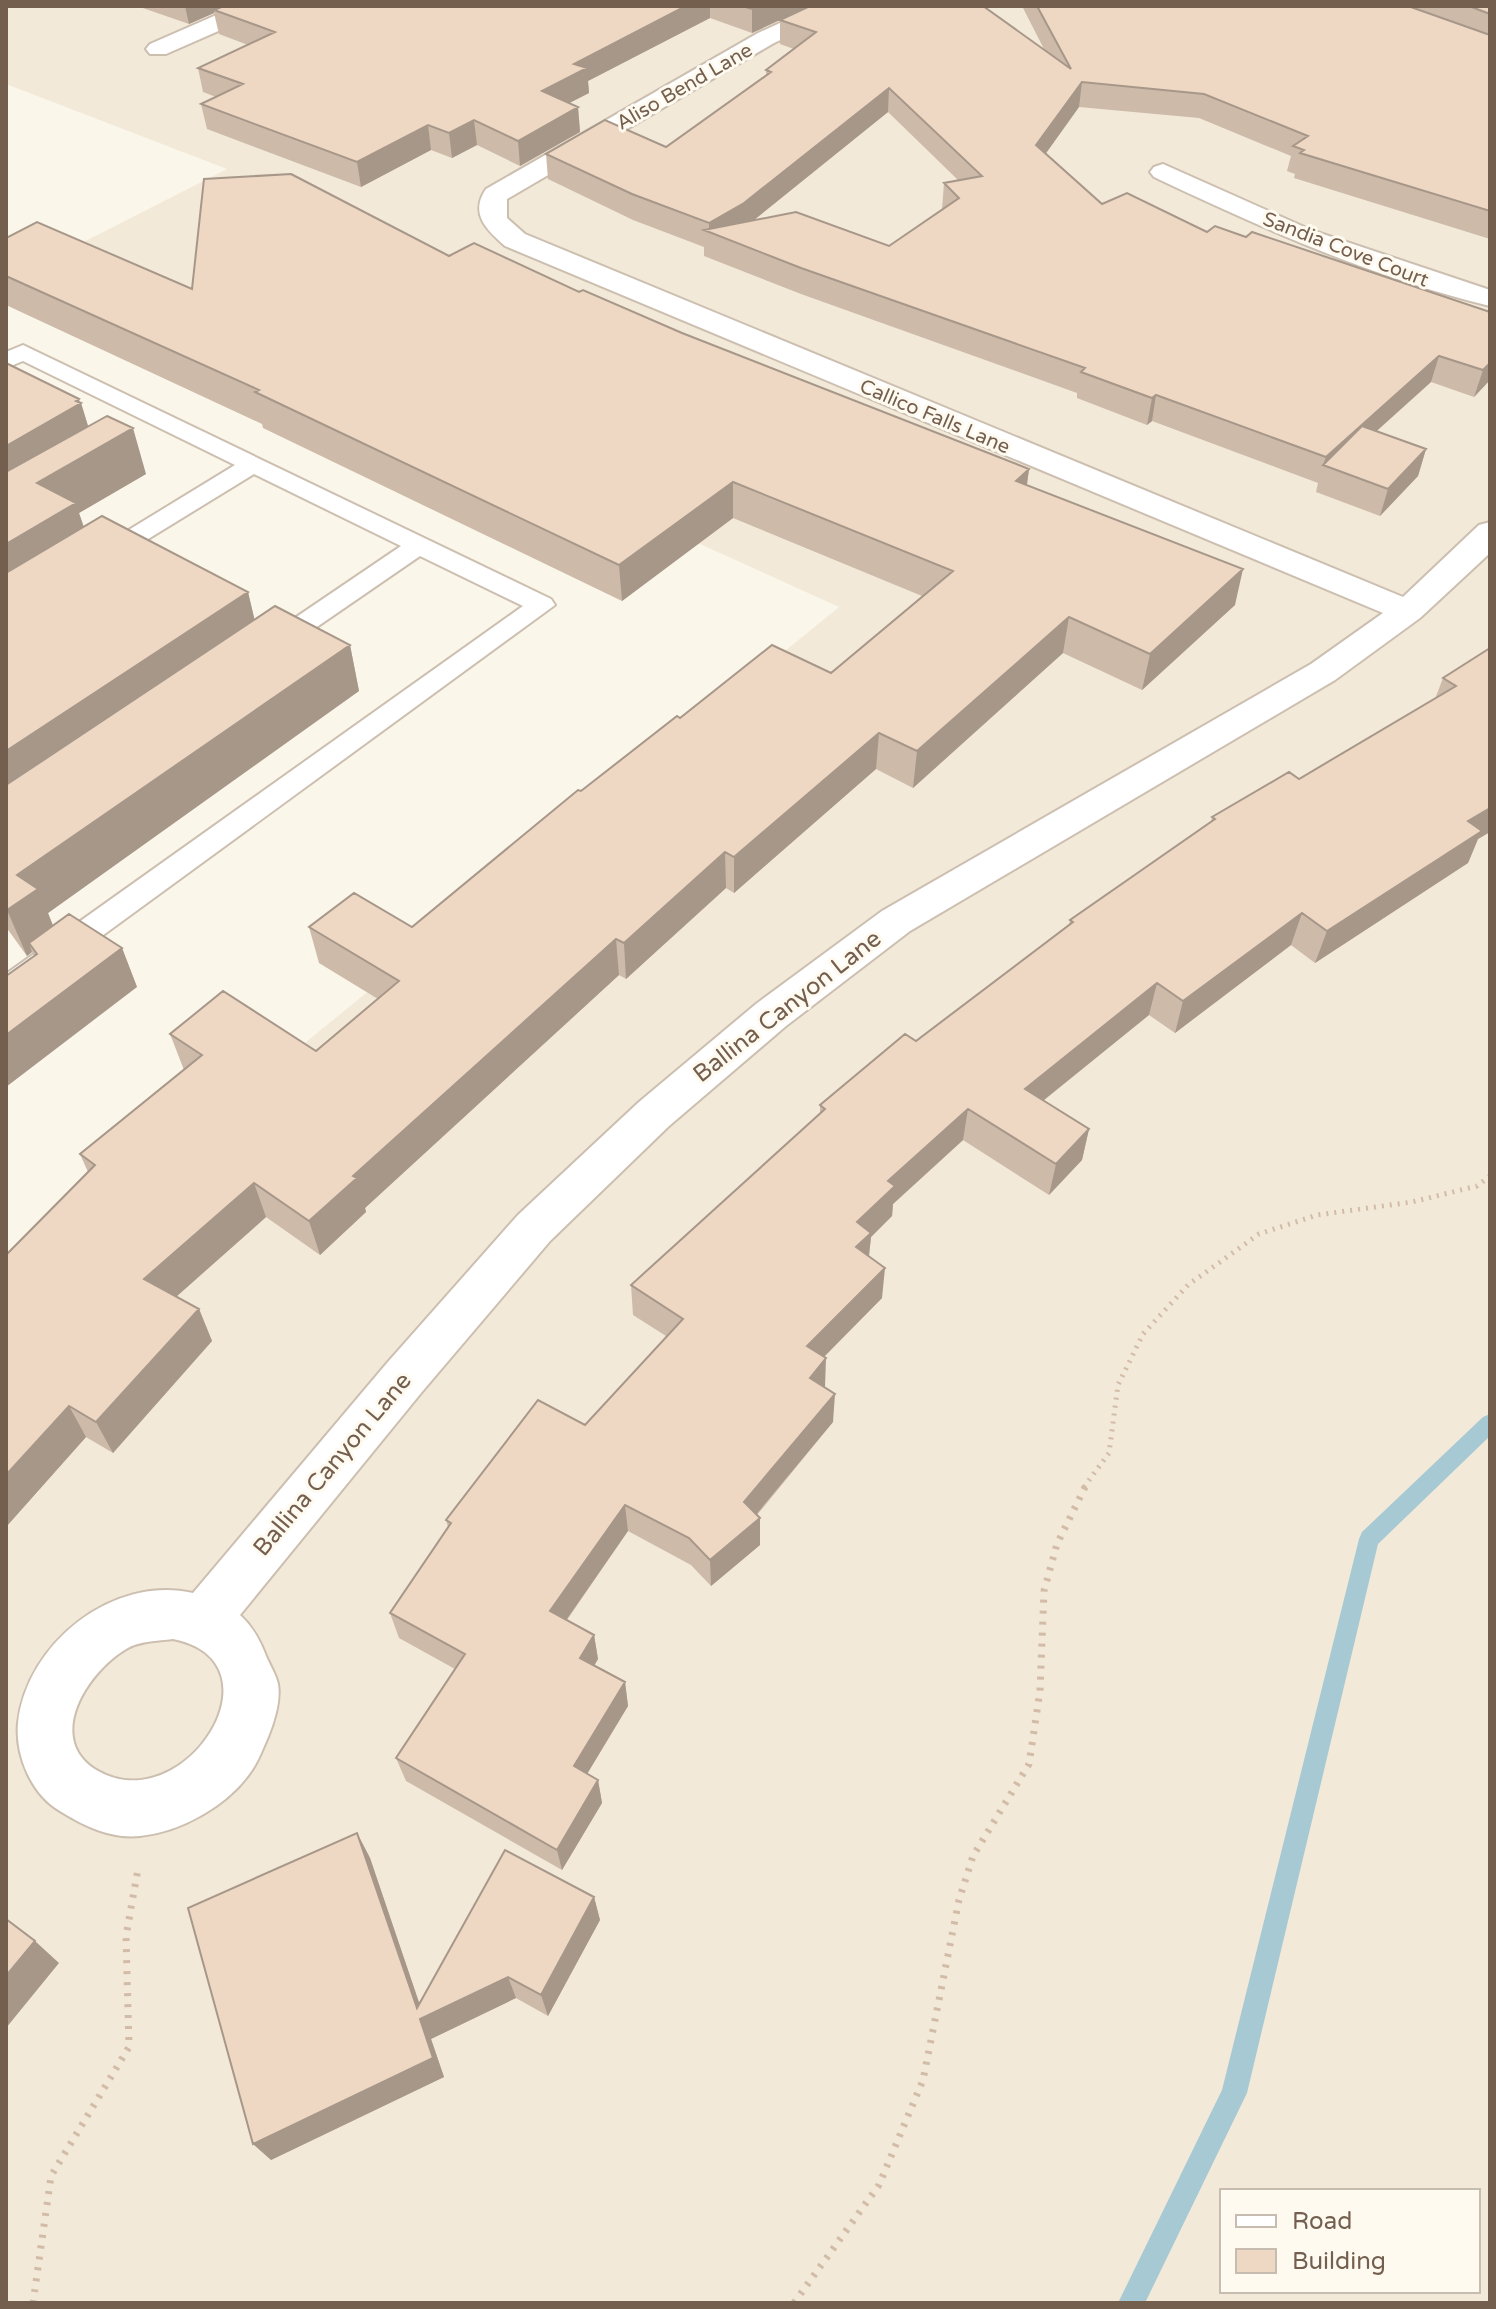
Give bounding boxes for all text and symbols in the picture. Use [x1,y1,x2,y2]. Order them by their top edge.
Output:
street label: Aliso Bend Lane [612,38,757,136]
street label: Sandia Cove Court [1259,207,1432,293]
street label: Callico Falls Lane [856,374,1013,459]
street label: Ballina Canyon Lane [688,924,887,1089]
street label: Ballina Canyon Lane [247,1367,418,1562]
legend [1220,2189,1480,2293]
text: Road [1292,2207,1352,2236]
text: Building [1292,2247,1386,2276]

